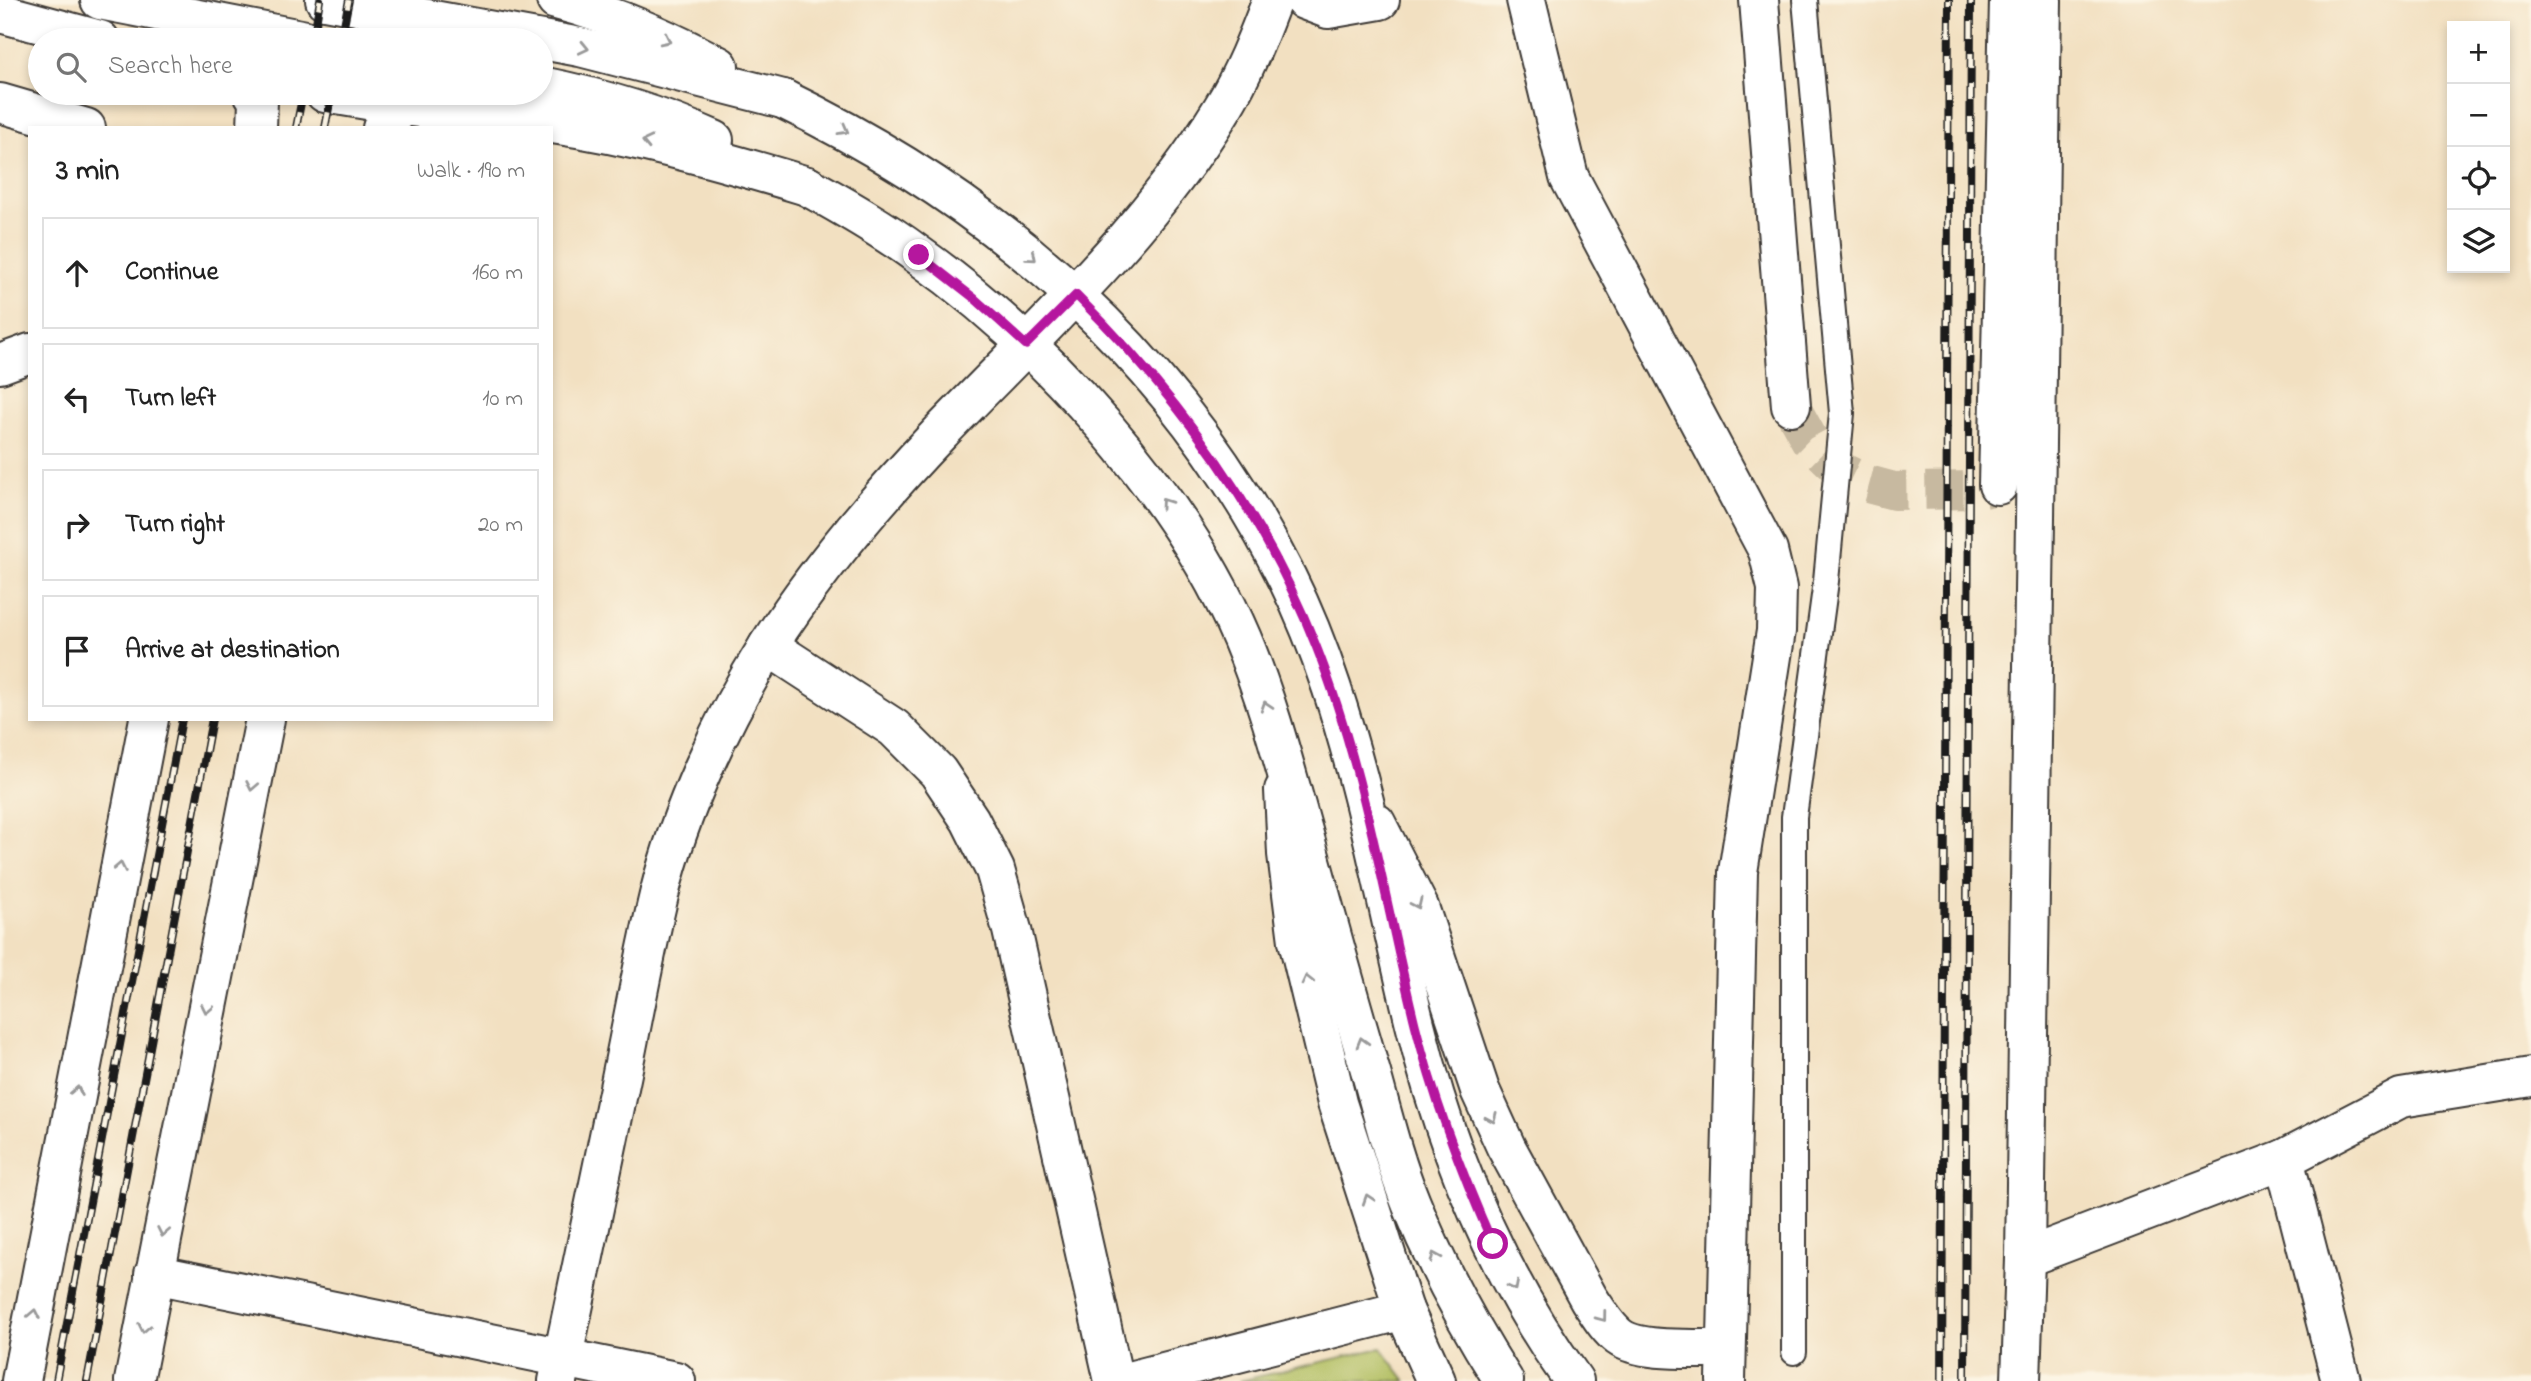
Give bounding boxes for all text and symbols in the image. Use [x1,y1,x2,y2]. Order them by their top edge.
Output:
map controls [2447,21,2510,273]
button: + [2447,21,2510,84]
search box [28,28,553,105]
one-way arrow [659,31,671,45]
one-way arrow [578,40,590,55]
icon: search [52,48,90,86]
text: Search here [108,48,233,86]
button: − [2447,84,2510,147]
one-way arrow [837,122,849,135]
one-way arrow [641,136,653,151]
button: locate [2447,147,2510,210]
text: 3 min [56,150,119,194]
text: Walk · 190 m [417,155,525,188]
button: layers [2447,210,2510,273]
route end [903,239,934,270]
one-way arrow [1024,249,1037,261]
icon: ahead [58,254,96,292]
text: Continue [125,254,218,292]
text: 160 m [472,257,523,290]
icon: left [58,380,96,418]
text: Turn left [125,380,216,418]
text: 10 m [482,383,523,416]
one-way arrow [1161,498,1173,511]
icon: right [58,506,96,544]
text: Turn right [125,506,225,544]
text: 20 m [478,509,523,542]
icon: arrive [58,632,96,670]
text: Arrive at destination [125,632,340,670]
one-way arrow [1260,700,1274,712]
one-way arrow [245,780,260,792]
one-way arrow [112,861,127,873]
one-way arrow [1409,897,1423,909]
one-way arrow [1301,974,1315,986]
one-way arrow [201,1003,216,1015]
one-way arrow [1355,1037,1370,1049]
one-way arrow [69,1085,84,1097]
one-way arrow [1484,1111,1498,1123]
one-way arrow [1362,1193,1376,1206]
one-way arrow [156,1226,171,1238]
route start [1477,1228,1508,1259]
one-way arrow [1429,1252,1443,1264]
one-way arrow [1506,1278,1520,1291]
one-way arrow [26,1308,41,1320]
one-way arrow [1593,1309,1606,1322]
one-way arrow [138,1322,153,1334]

